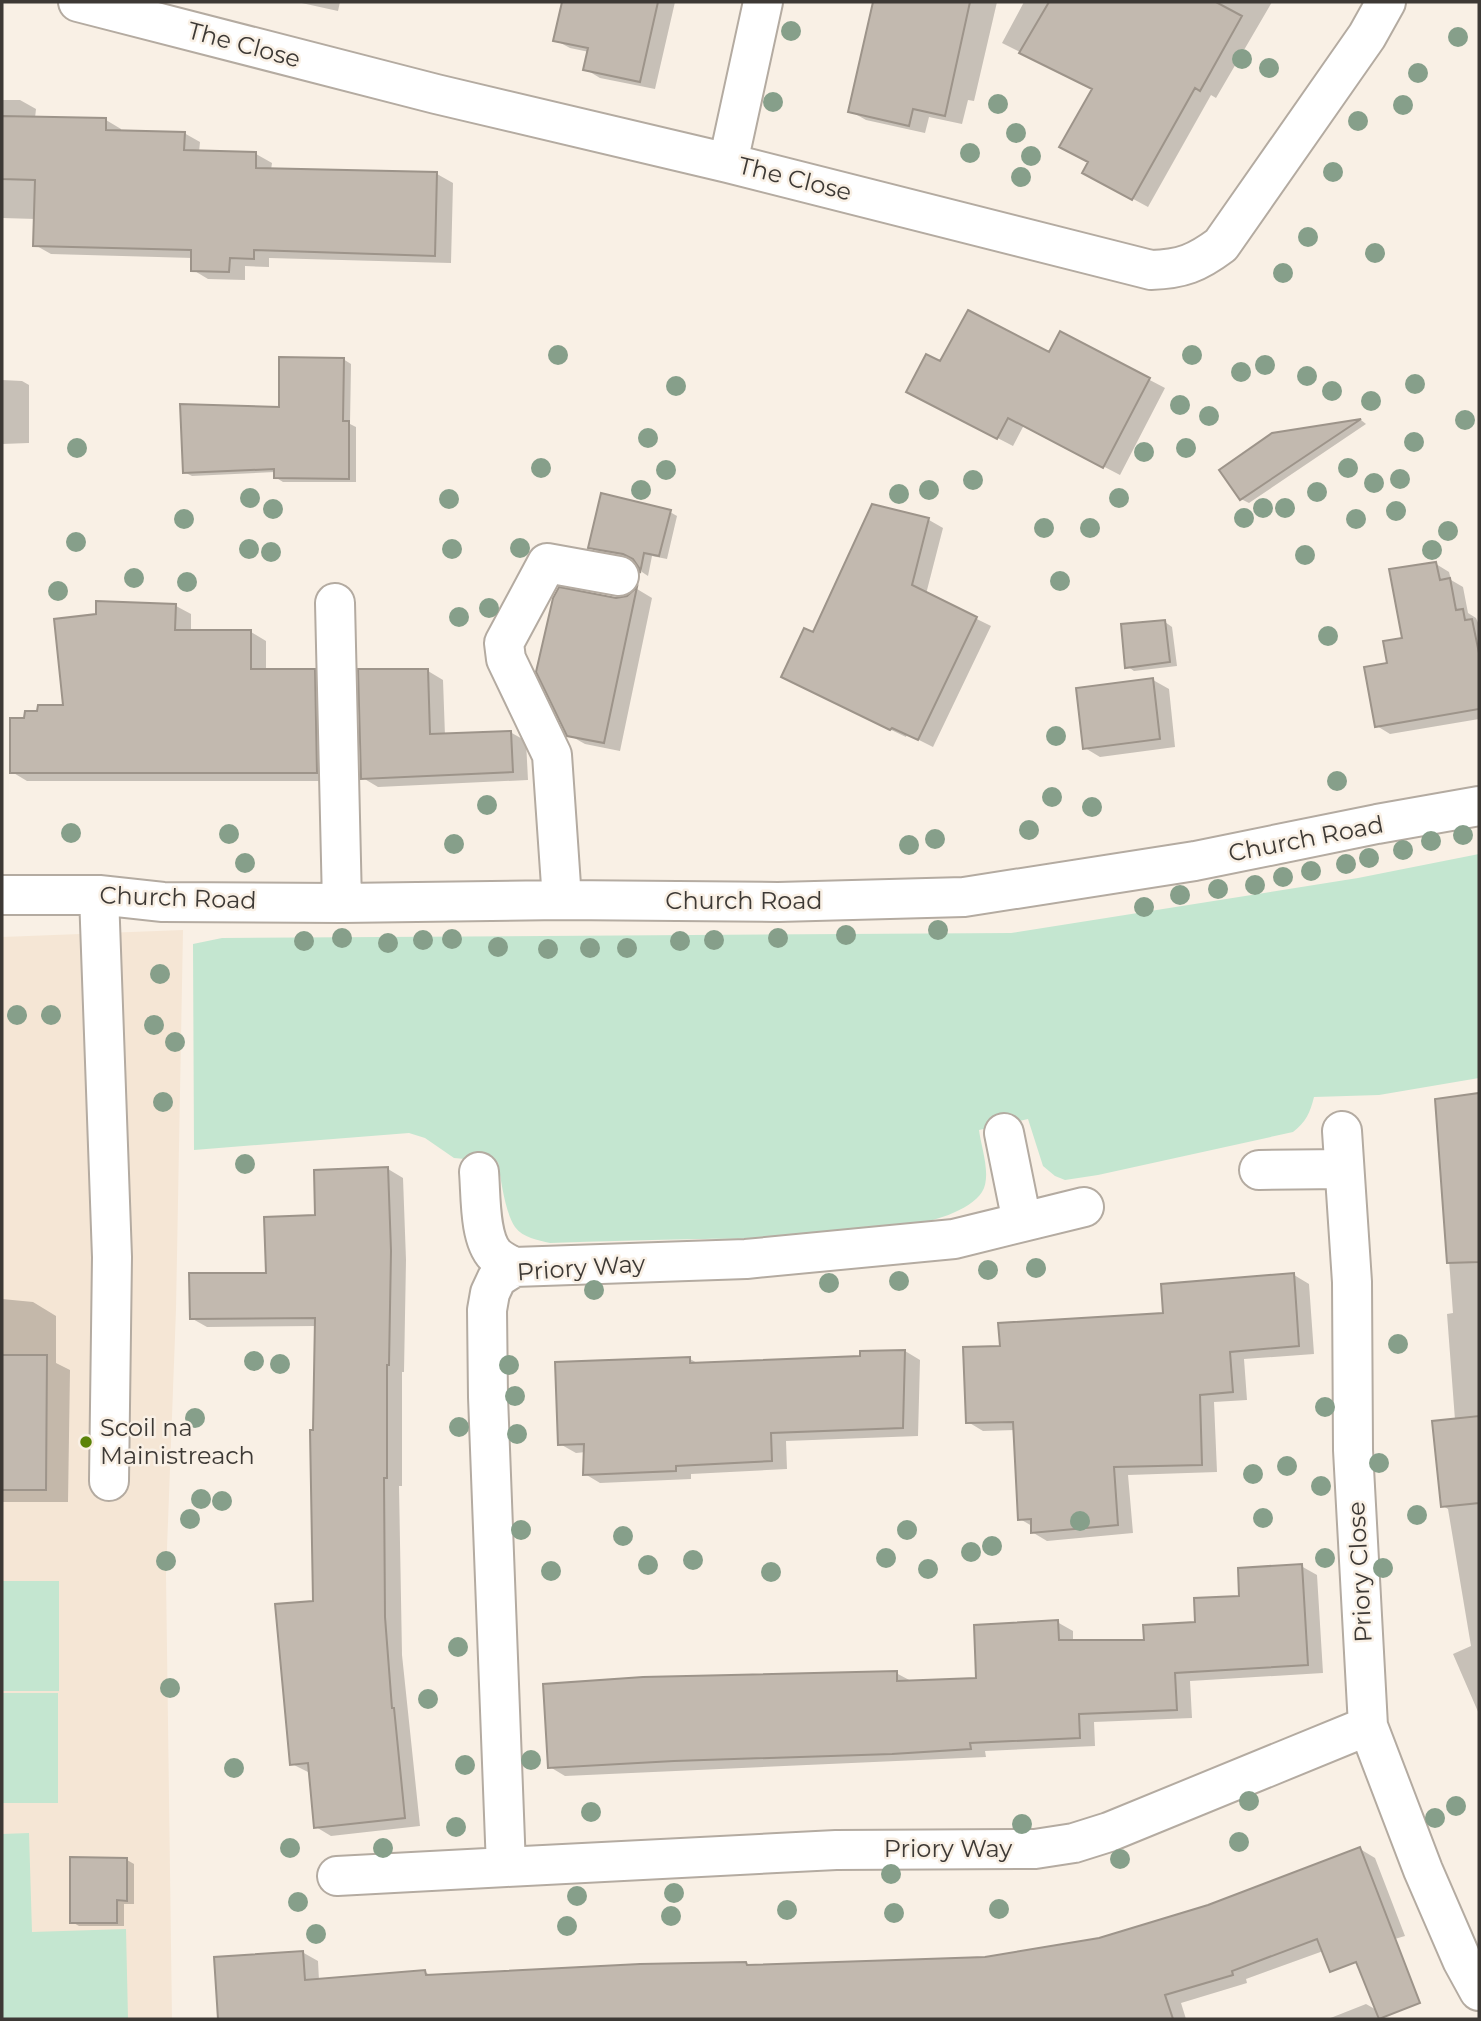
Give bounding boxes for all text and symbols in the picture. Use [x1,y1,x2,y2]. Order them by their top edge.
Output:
street label: The Close [185,16,304,73]
street label: The Close [736,150,855,207]
street label: Church Road [1226,809,1386,868]
street label: Church Road [99,880,257,915]
street label: Church Road [665,886,823,915]
street label: Priory Way [516,1249,646,1286]
place label: Scoil na Mainistreach [100,1413,255,1470]
marker: Scoil na Mainistreach [78,1434,94,1450]
street label: Priory Close [1341,1501,1378,1643]
street label: Priory Way [884,1834,1012,1863]

